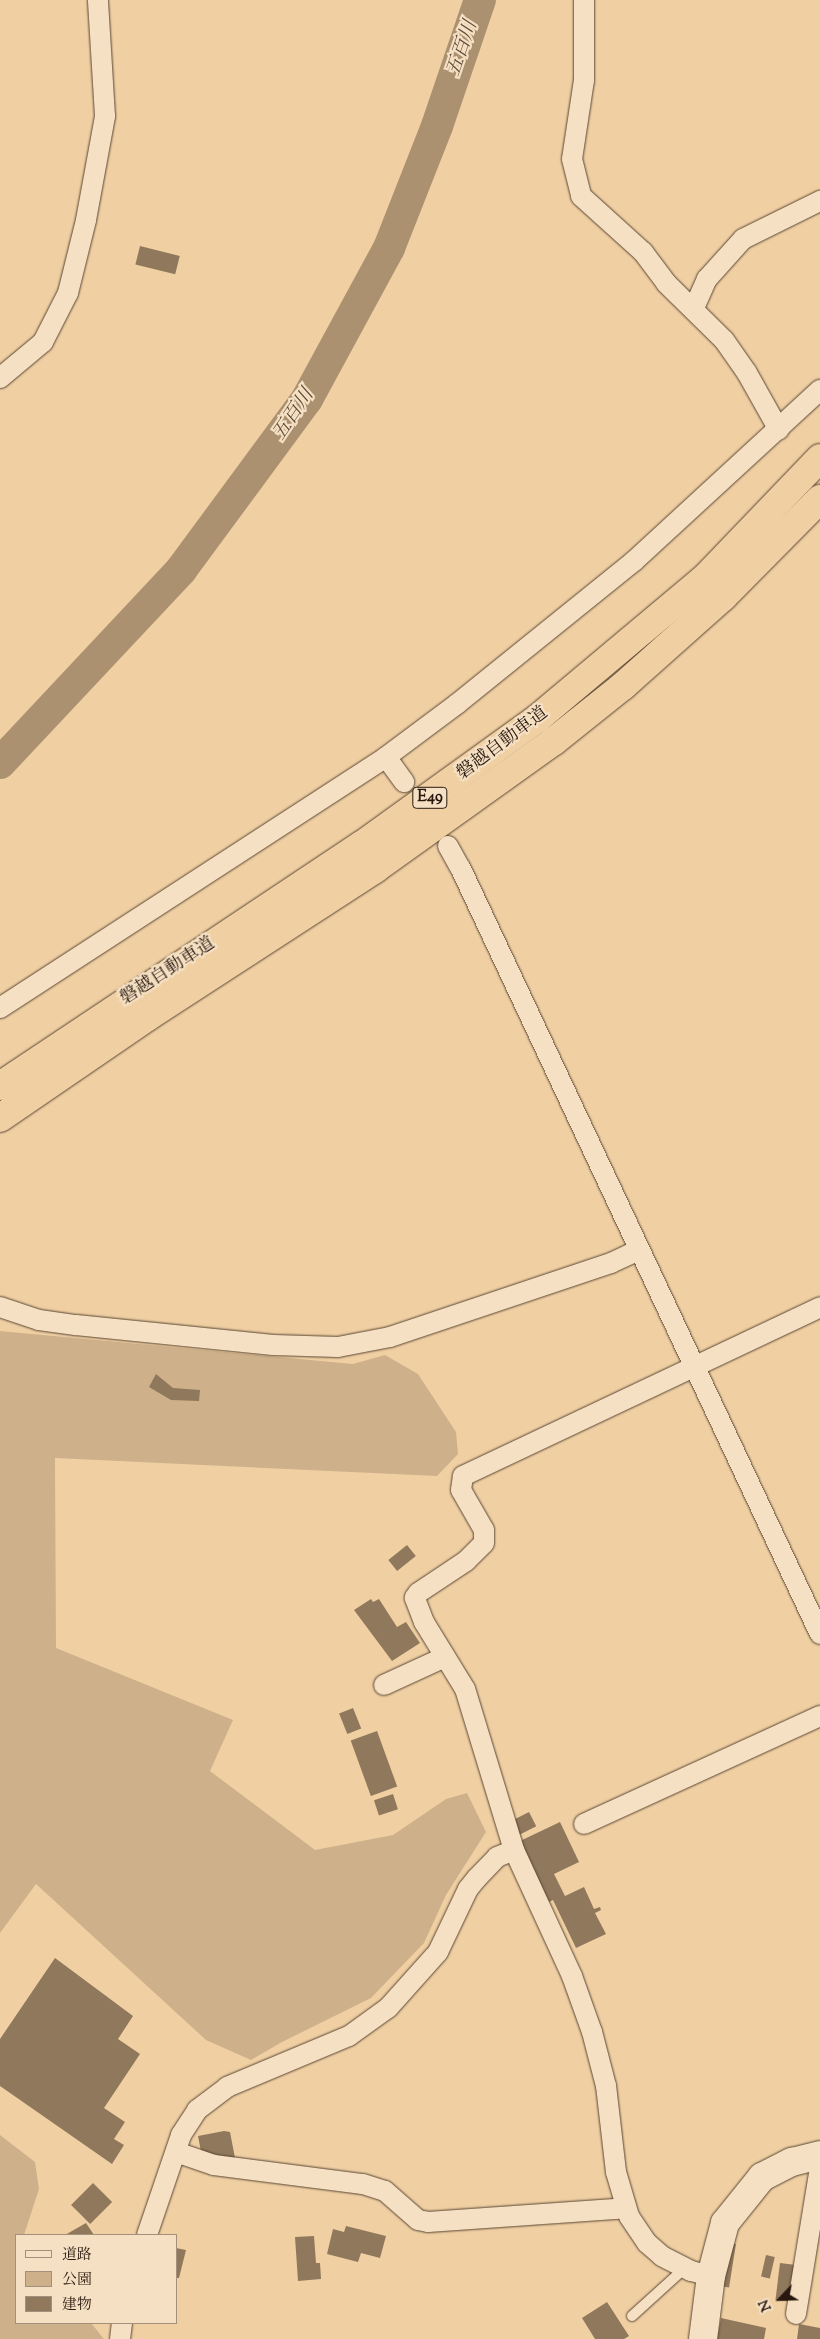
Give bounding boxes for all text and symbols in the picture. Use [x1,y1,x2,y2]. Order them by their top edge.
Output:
water label: 五百川 [443,18,483,80]
water label: 五百川 [269,385,319,445]
street label: 磐越自動車道 [453,703,553,785]
road number: E49 [411,784,449,811]
street label: 磐越自動車道 [117,934,219,1010]
legend [15,2234,178,2324]
text: 道路 [62,2245,92,2266]
text: 公園 [62,2270,92,2291]
north arrow [755,2274,805,2324]
text: 建物 [62,2295,92,2316]
text: N [755,2296,778,2314]

